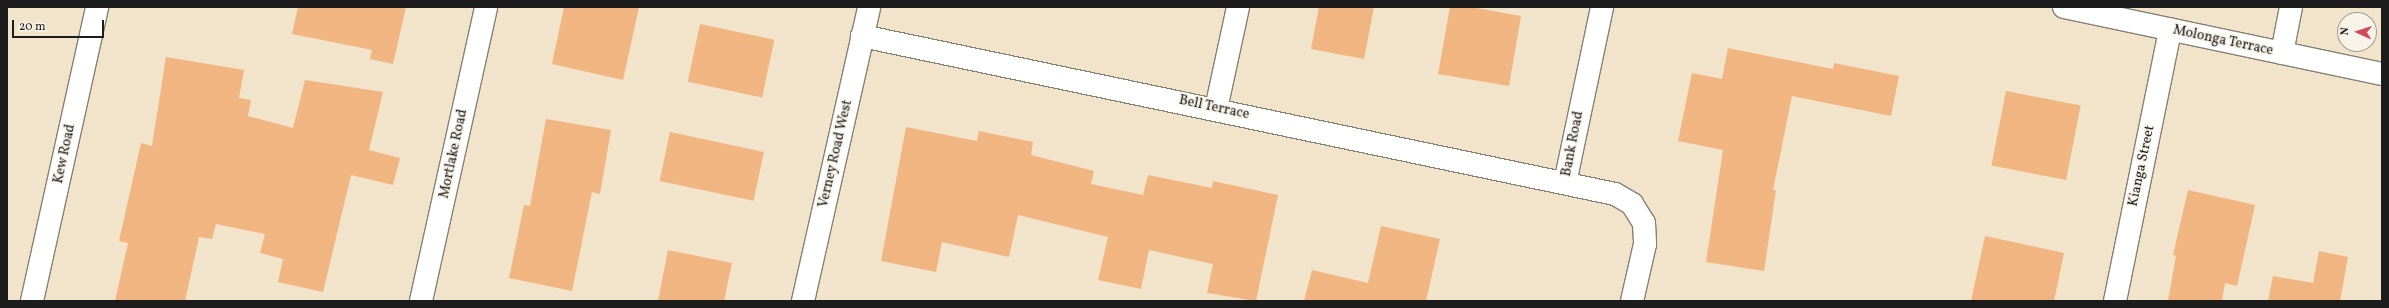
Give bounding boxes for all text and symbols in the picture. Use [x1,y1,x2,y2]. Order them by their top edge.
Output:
scale bar [14,12,106,38]
north arrow [2337,12,2377,52]
text: 20 m [19,19,46,35]
street label: Molonga Terrace [2171,22,2275,60]
text: N [2338,27,2353,36]
street label: Bell Terrace [1177,92,1251,124]
street label: Verney Road West [815,98,857,210]
street label: Mortlake Road [436,108,472,200]
street label: Bank Road [1558,110,1588,178]
street label: Kew Road [50,123,80,185]
street label: Kianga Street [2125,124,2159,208]

